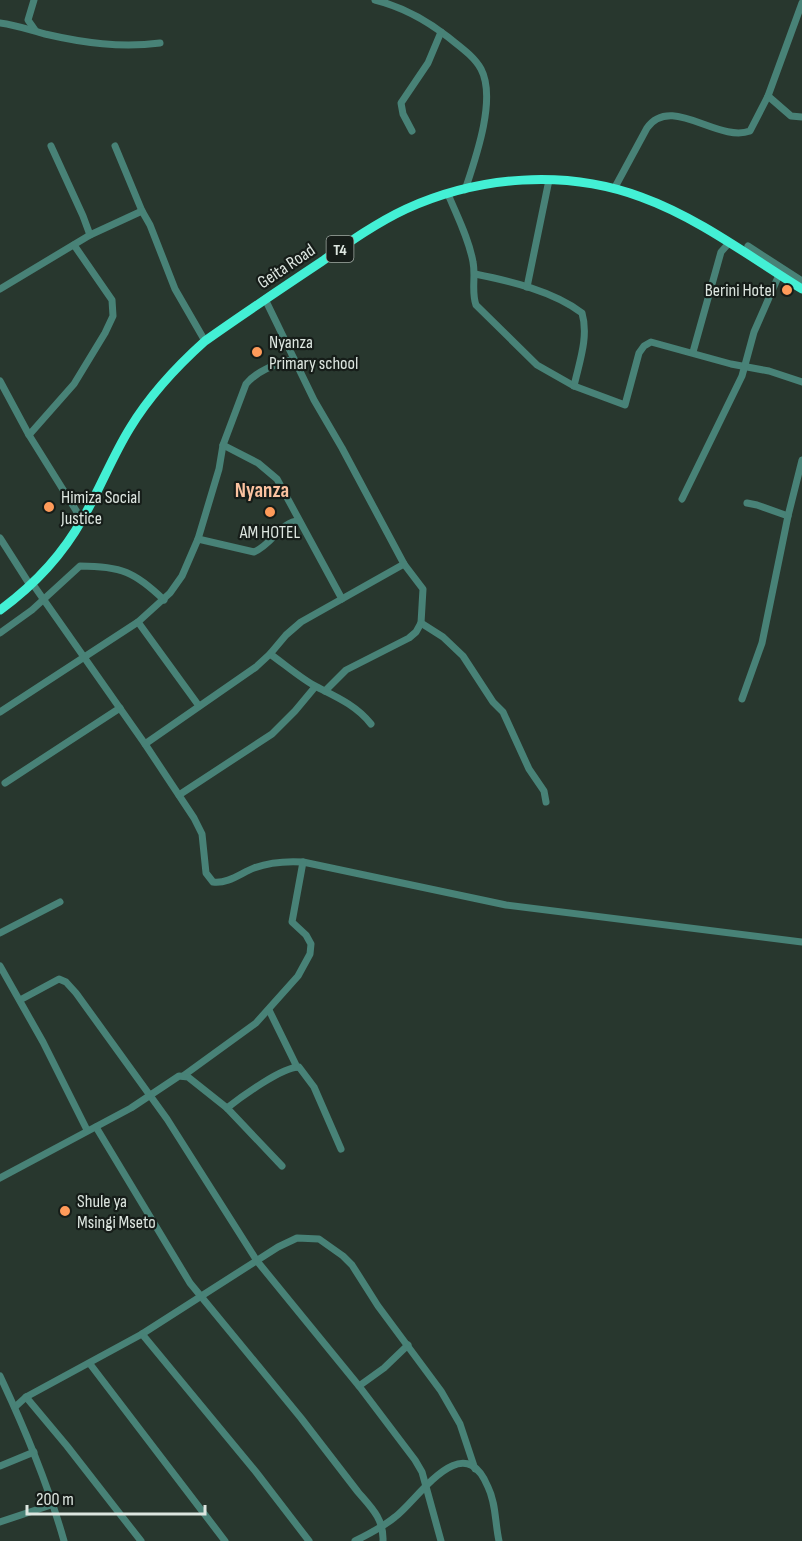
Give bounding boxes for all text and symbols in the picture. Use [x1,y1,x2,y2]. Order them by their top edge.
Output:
road number: T4 [326,236,354,262]
street label: Geita Road [254,240,319,293]
place label: Berini Hotel [705,280,775,301]
marker: Berini Hotel [780,283,794,297]
place label: Nyanza Primary school [269,332,358,374]
marker: Nyanza Primary school [250,345,264,359]
district label: Nyanza [235,478,289,503]
place label: Himiza Social Justice [60,487,141,529]
marker: Himiza Social Justice [42,500,56,514]
marker: AM HOTEL [263,505,277,519]
place label: AM HOTEL [239,522,301,543]
place label: Shule ya Msingi Mseto [77,1191,156,1233]
marker: Shule ya Msingi Mseto [58,1204,72,1218]
scale bar [27,1478,206,1516]
text: 200 m [36,1489,74,1510]

